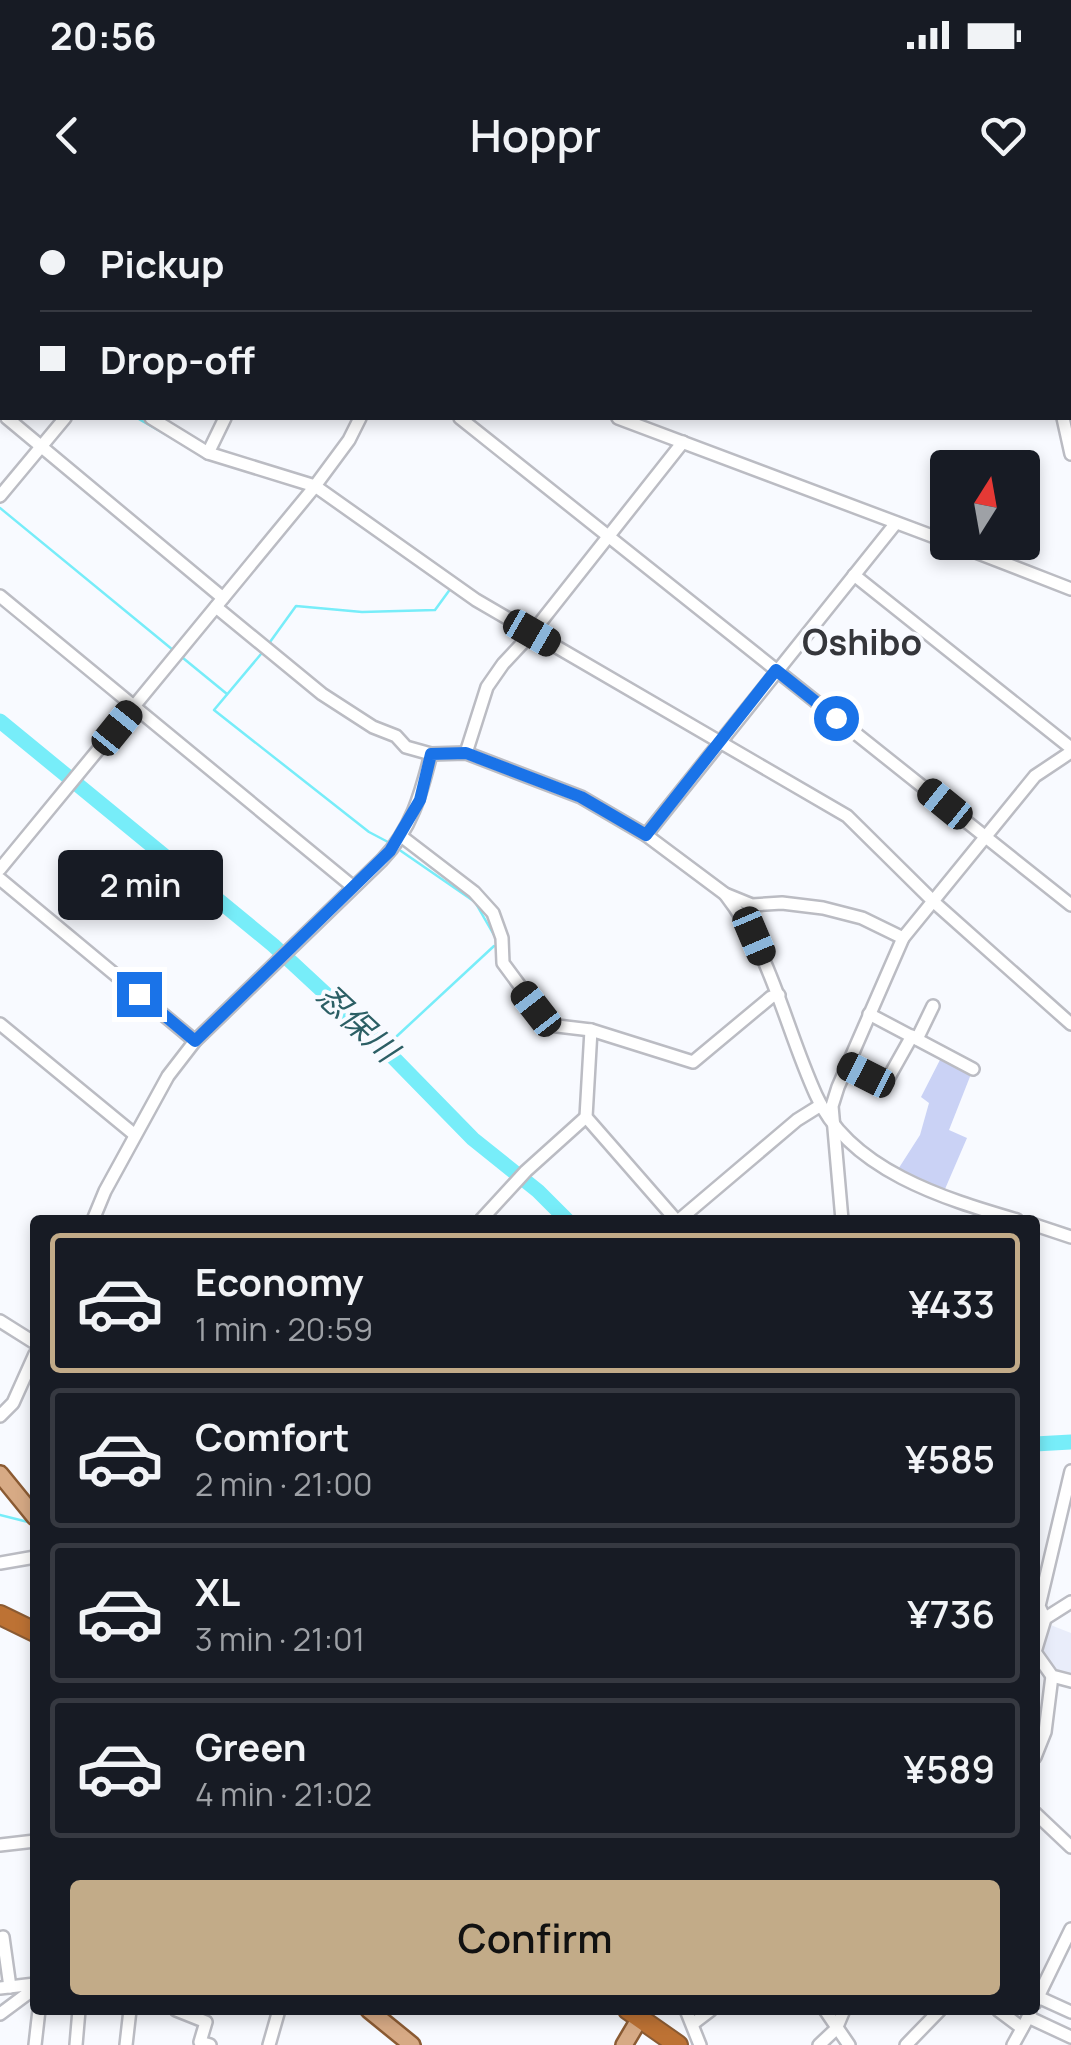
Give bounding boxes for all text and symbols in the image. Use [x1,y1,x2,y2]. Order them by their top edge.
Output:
text: 20:56 [50,9,157,61]
text: Hoppr [470,104,601,166]
icon: back [40,108,95,163]
icon: heart [976,108,1031,163]
text: Pickup [100,237,224,289]
text: Drop-off [100,333,255,385]
north arrow [930,450,1040,560]
map controls [930,450,1040,560]
car [499,605,565,661]
district label: Oshibo [802,618,922,666]
car [86,695,148,761]
route start [814,696,859,741]
car [912,773,978,835]
callout: 2 min [56,849,222,919]
text: 2 min [100,863,181,907]
car [728,903,780,969]
route end [117,972,162,1017]
water label: 忍保川 [308,973,410,1073]
car [506,976,566,1042]
car [832,1048,900,1102]
text: Economy [195,1255,364,1307]
icon: car [75,1258,165,1348]
text: ¥433 [909,1277,995,1329]
text: 1 min · 20:59 [195,1307,373,1351]
text: Comfort [195,1410,349,1462]
icon: car [75,1413,165,1503]
text: ¥585 [905,1432,995,1484]
text: 2 min · 21:00 [195,1462,373,1506]
text: XL [195,1565,240,1617]
icon: car [75,1568,165,1658]
text: ¥736 [907,1587,995,1639]
text: 3 min · 21:01 [195,1617,365,1661]
text: Green [195,1720,307,1772]
icon: car [75,1723,165,1813]
text: ¥589 [904,1742,995,1794]
text: 4 min · 21:02 [195,1772,372,1816]
button: Confirm [70,1880,1000,1995]

